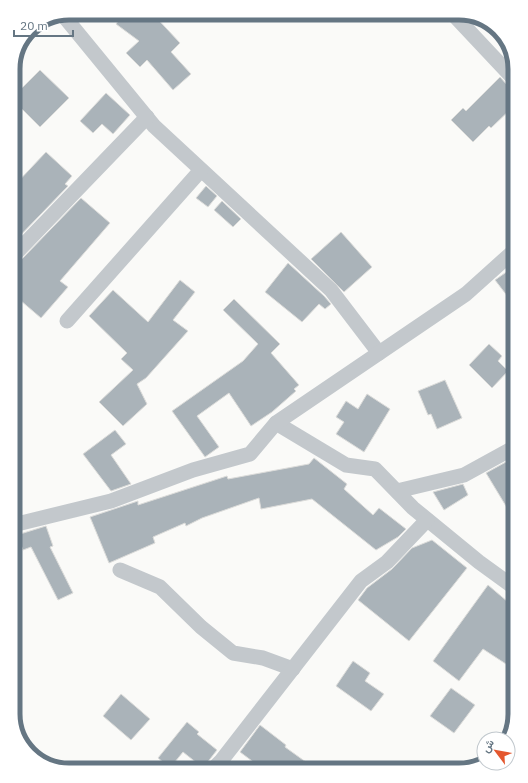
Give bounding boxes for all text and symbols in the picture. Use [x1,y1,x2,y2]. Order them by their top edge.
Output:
scale bar [14,12,73,38]
text: 20 m [20,18,48,33]
north arrow [476,731,516,771]
text: ش [478,736,497,755]

